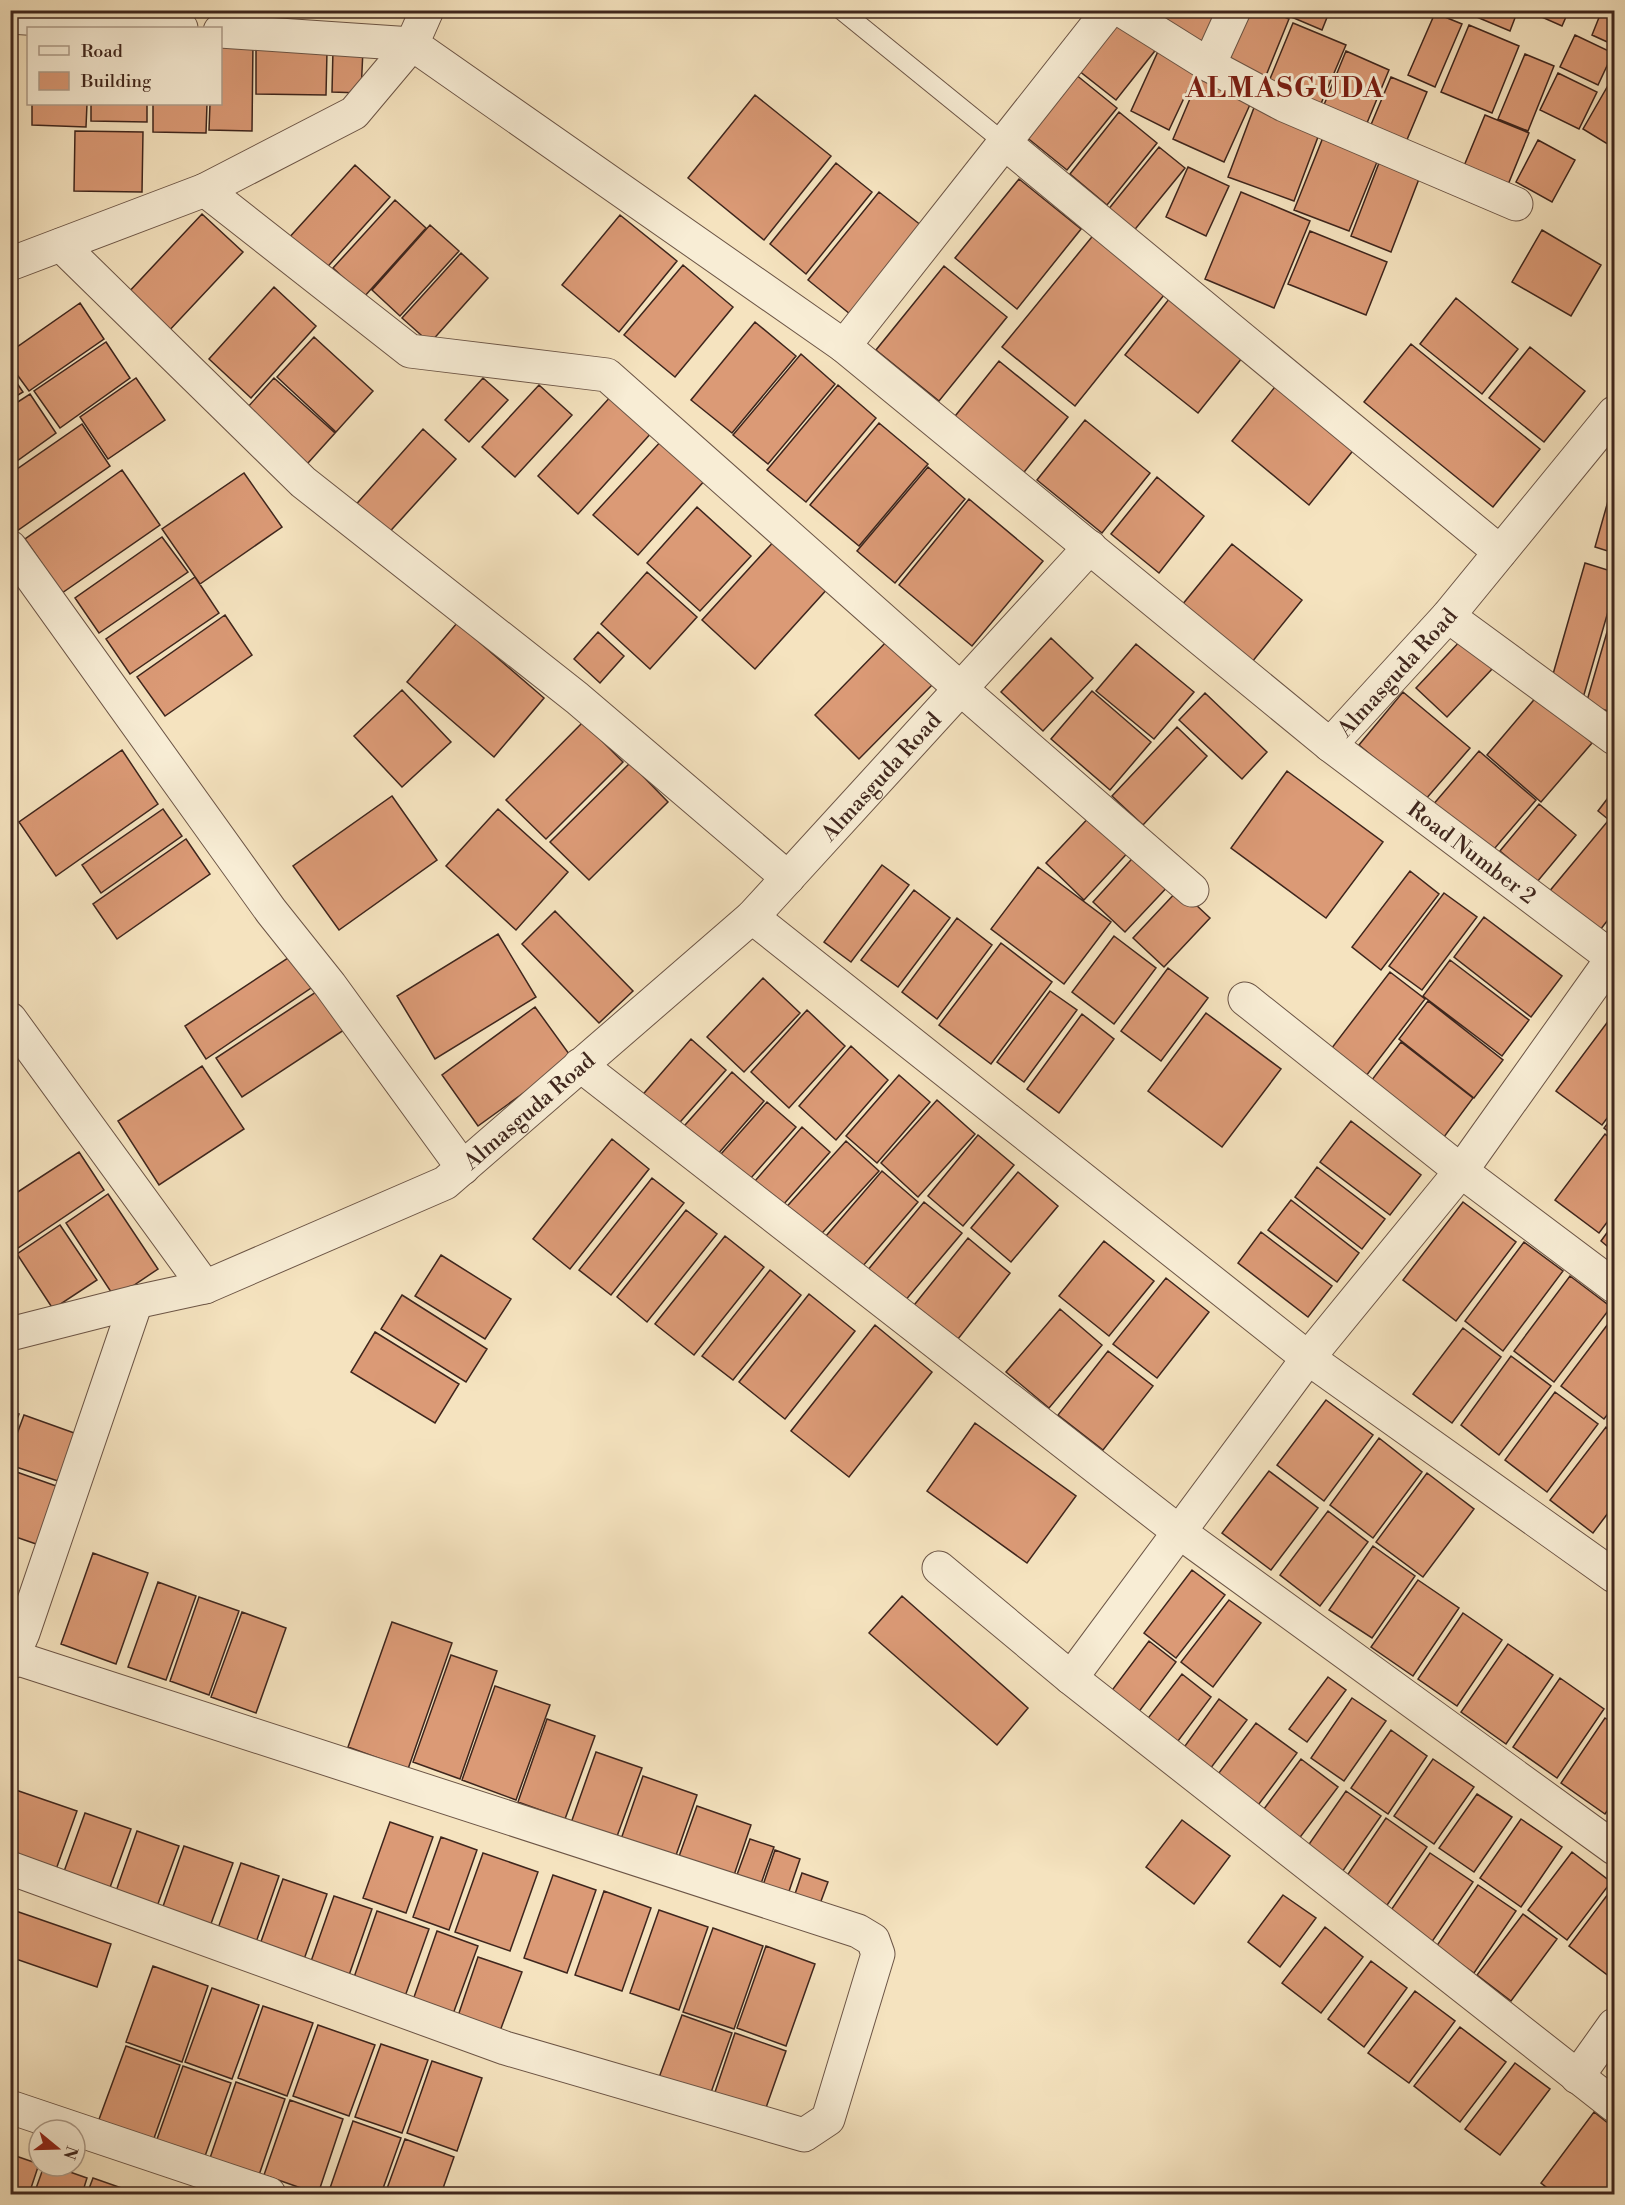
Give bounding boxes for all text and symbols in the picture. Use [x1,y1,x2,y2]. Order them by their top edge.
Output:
legend [27,27,222,105]
text: Road [81,40,124,63]
text: Building [80,70,152,93]
district label: ALMASGUDA [1184,71,1385,106]
street label: Almasguda Road [1332,603,1464,744]
street label: Almasguda Road [815,707,948,848]
street label: Road Number 2 [1402,796,1541,910]
street label: Almasguda Road [458,1047,601,1176]
north arrow [27,2118,87,2178]
text: N [59,2143,82,2162]

